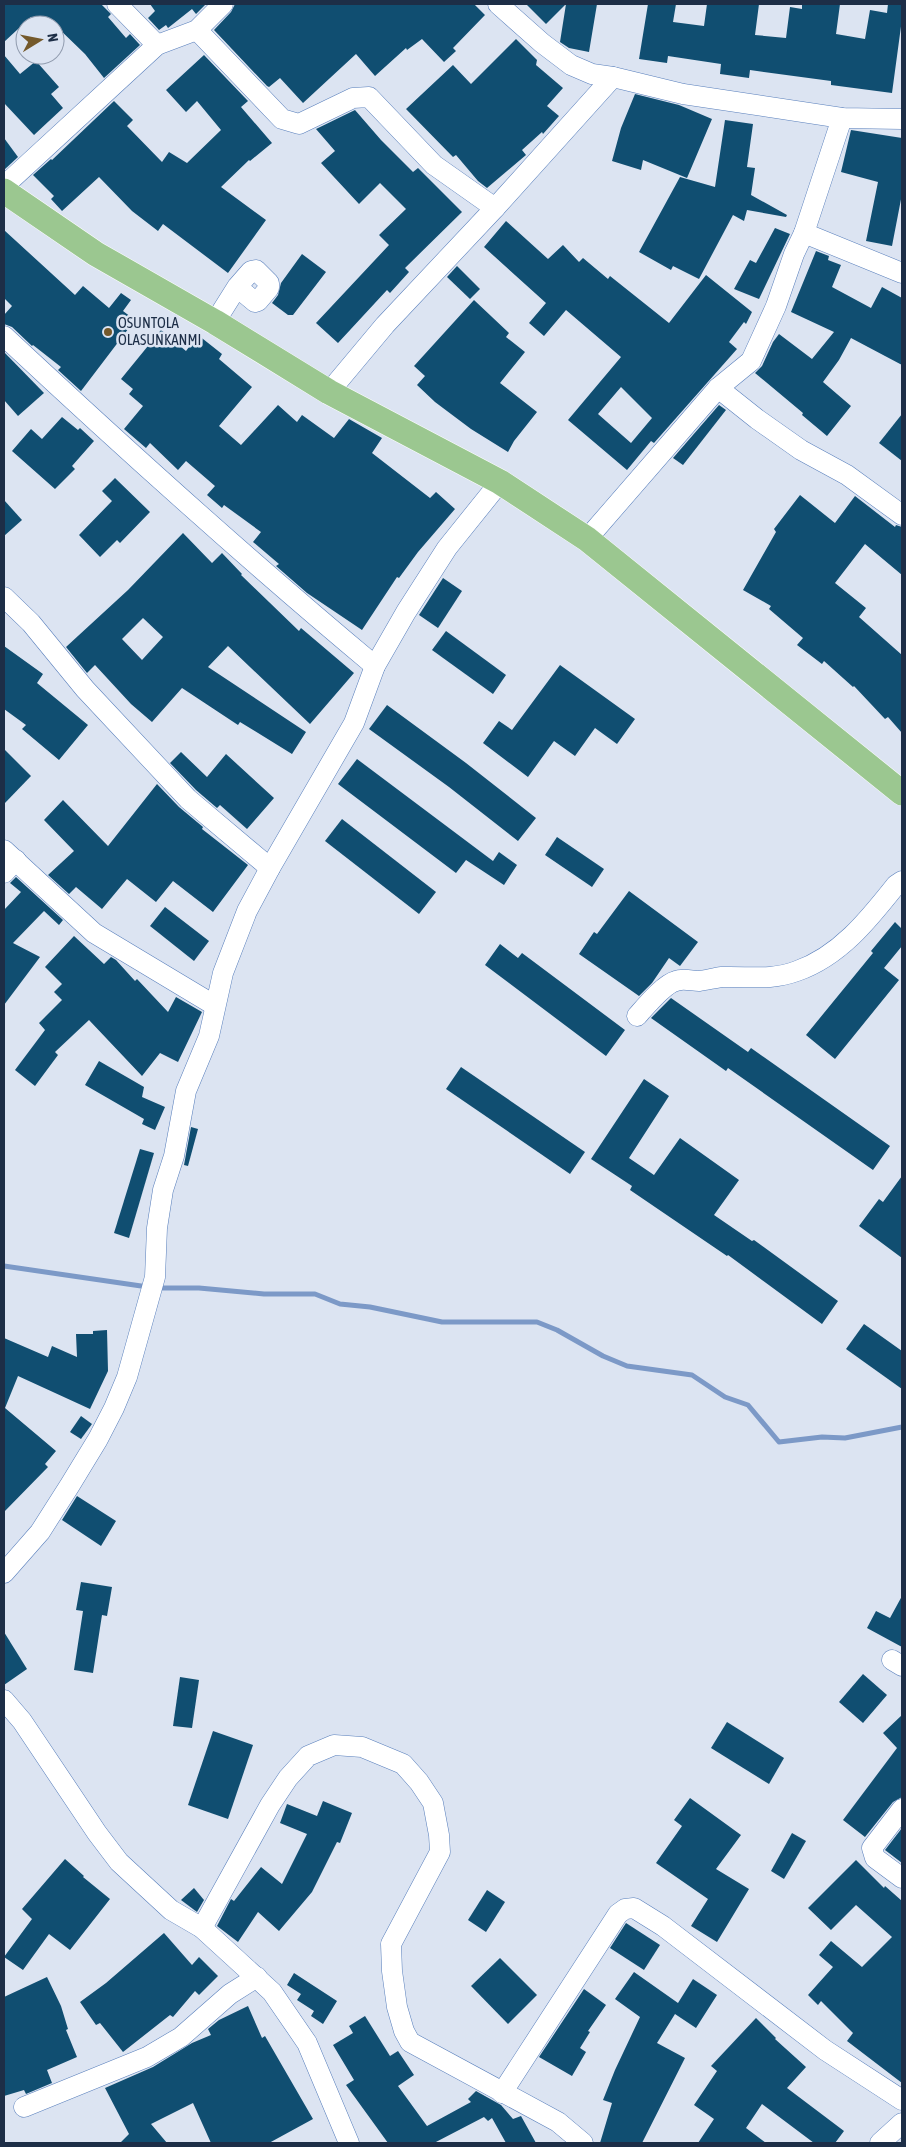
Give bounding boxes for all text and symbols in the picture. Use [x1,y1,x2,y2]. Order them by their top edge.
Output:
north arrow [15,15,65,65]
text: N [44,32,61,43]
place label: OSUNTOLA OLASUNKANMI [118,314,201,348]
marker: OSUNTOLA OLASUNKANMI [102,326,114,338]

